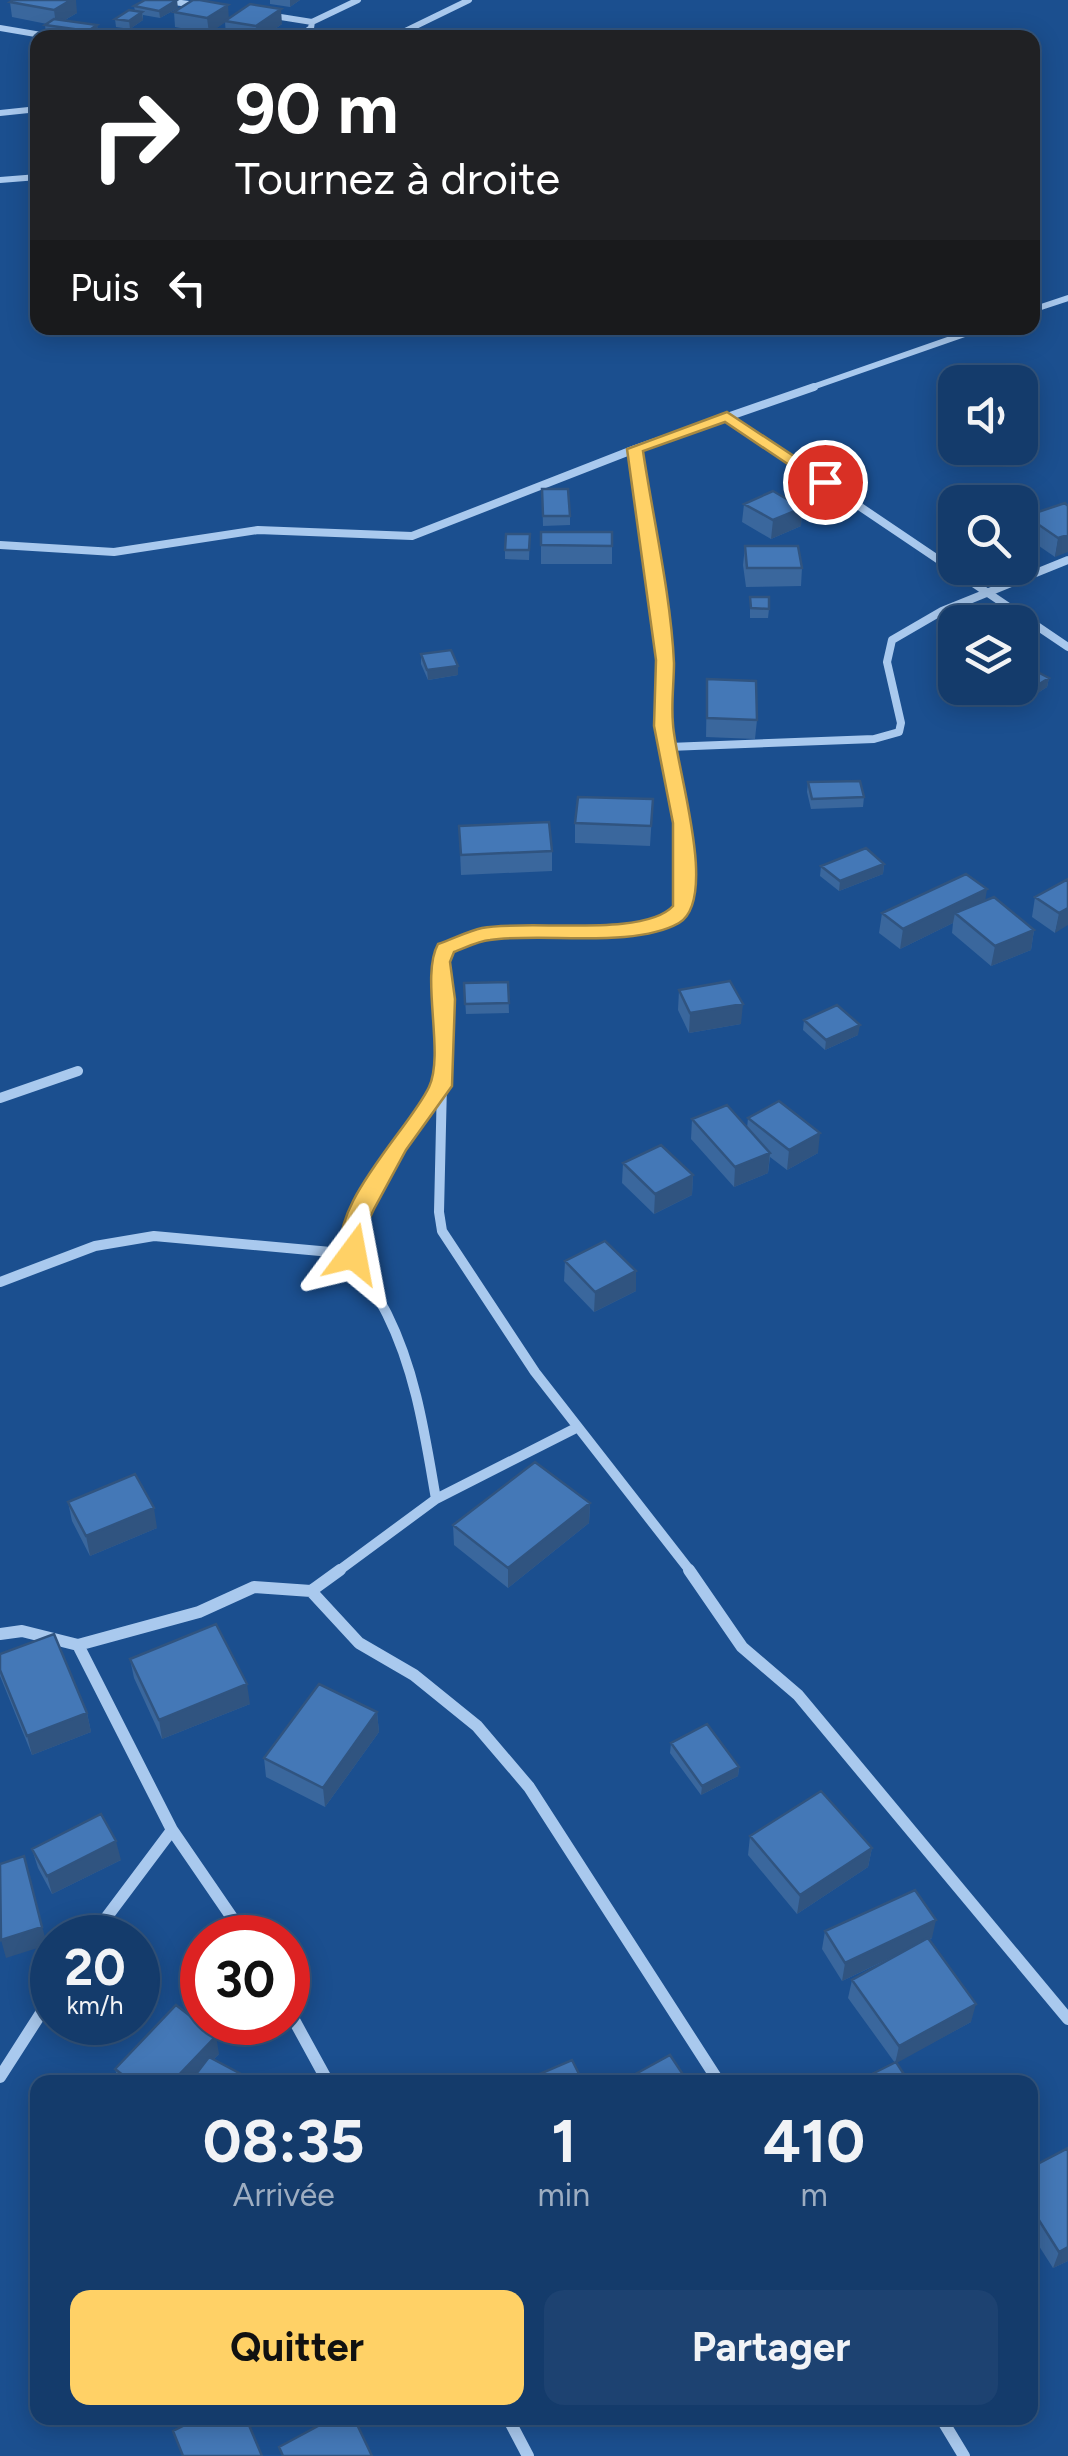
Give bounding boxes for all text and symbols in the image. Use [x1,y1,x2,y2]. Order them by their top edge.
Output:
text: 90 m [235,66,399,151]
icon: right [70,70,200,200]
text: Tournez à droite [235,151,560,205]
icon: left [160,260,215,315]
text: Puis [70,265,140,311]
map controls [938,365,1038,705]
button: sound [938,365,1038,465]
pin [783,440,868,525]
icon: arrive [798,455,853,510]
button: search [938,485,1038,585]
button: layers [938,605,1038,705]
position arrow [301,1202,405,1306]
speed limit sign: 30 [180,1915,310,2045]
text: 20 [64,1937,126,1998]
text: km/h [66,1990,124,2020]
text: 08:35 [203,2105,365,2177]
text: 1 [551,2105,577,2177]
text: 410 [763,2105,865,2177]
text: Arrivée [233,2176,335,2214]
text: min [538,2176,590,2214]
text: m [800,2176,828,2214]
button: Quitter [70,2290,524,2405]
button: Partager [544,2290,998,2405]

